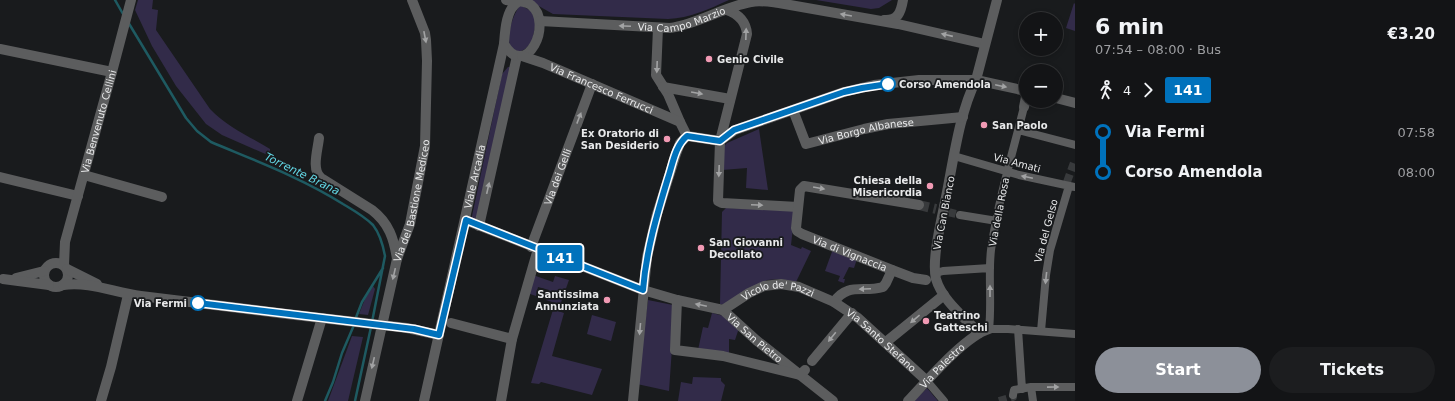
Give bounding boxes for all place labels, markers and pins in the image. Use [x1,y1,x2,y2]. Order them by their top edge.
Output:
marker: Genio Civile [704,54,714,64]
place label: Genio Civile [717,54,784,65]
marker: Corso Amendola [880,76,896,92]
place label: Corso Amendola [899,79,991,90]
marker: San Paolo [979,120,989,130]
place label: San Paolo [992,120,1048,131]
place label: Ex Oratorio di San Desiderio [581,128,659,151]
marker: Ex Oratorio di San Desiderio [662,134,672,144]
place label: Chiesa della Misericordia [852,175,922,198]
marker: Chiesa della Misericordia [925,181,935,191]
place label: San Giovanni Decollato [709,237,783,260]
marker: San Giovanni Decollato [696,243,706,253]
place label: Santissima Annunziata [535,289,599,312]
marker: Via Fermi [190,295,206,311]
marker: Santissima Annunziata [602,295,612,305]
place label: Via Fermi [134,298,187,309]
place label: Teatrino Gatteschi [934,310,988,333]
marker: Teatrino Gatteschi [921,316,931,326]

